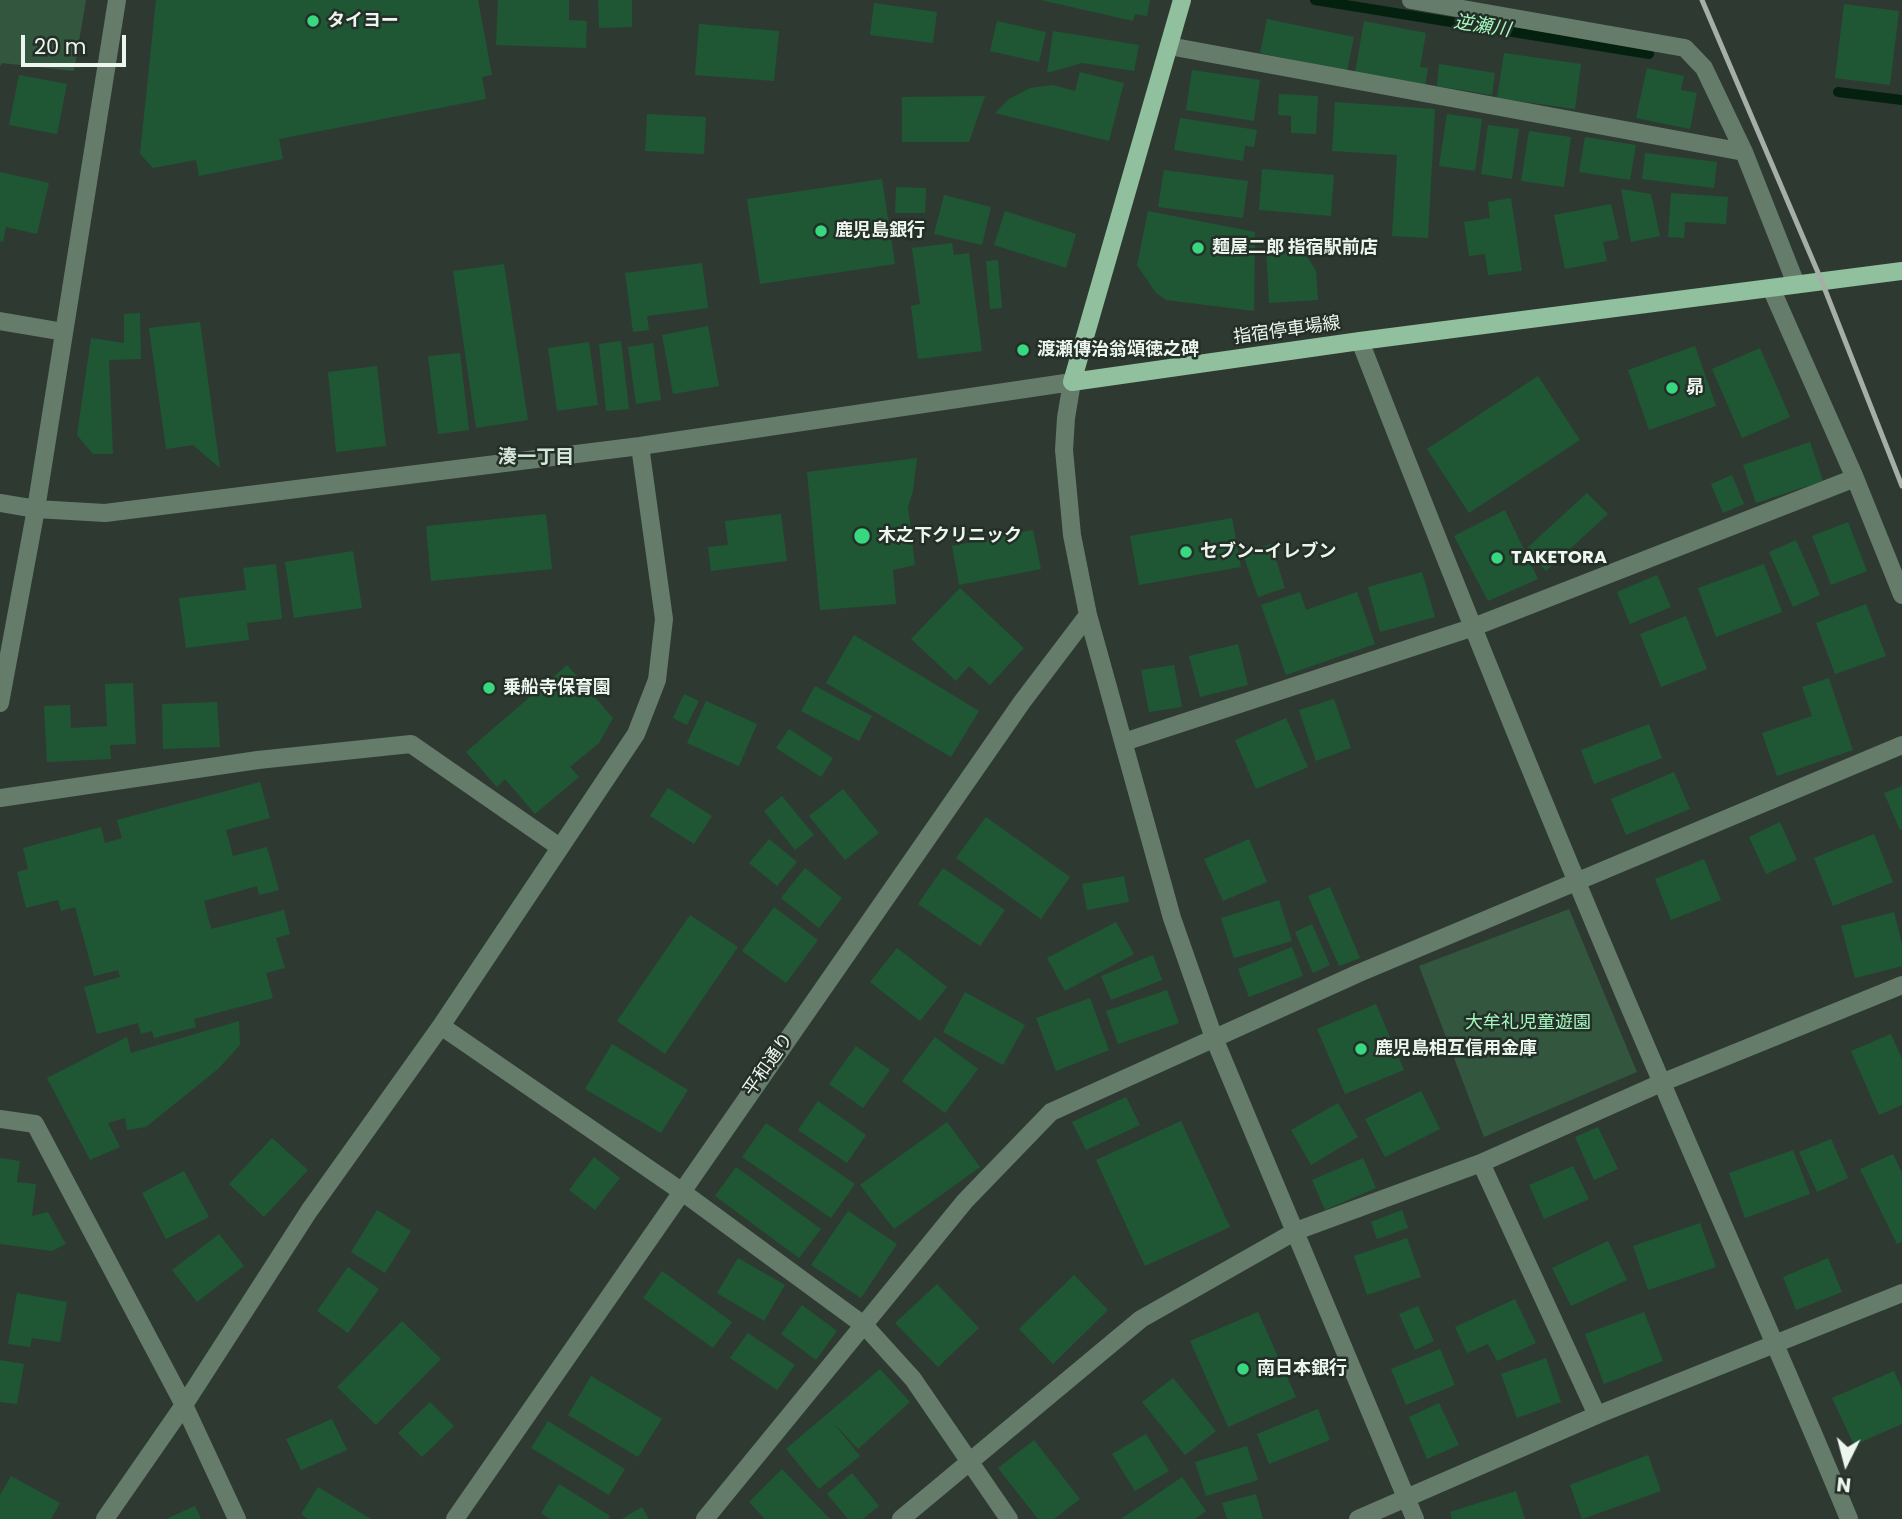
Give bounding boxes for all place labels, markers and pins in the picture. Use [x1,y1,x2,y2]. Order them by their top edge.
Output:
place label: タイヨー [327,10,399,32]
marker: タイヨー [305,13,321,29]
place label: 鹿児島銀行 [835,220,925,242]
marker: 鹿児島銀行 [813,223,829,239]
place label: 麺屋二郎 指宿駅前店 [1212,237,1378,259]
marker: 麺屋二郎 指宿駅前店 [1190,240,1206,256]
place label: 渡瀬傳治翁頌徳之碑 [1037,339,1199,361]
marker: 渡瀬傳治翁頌徳之碑 [1015,342,1031,358]
place label: 昴 [1686,377,1704,399]
marker: 昴 [1664,380,1680,396]
place label: 木之下クリニック [878,525,1022,547]
marker: 木之下クリニック [852,526,872,546]
place label: セブン-イレブン [1200,541,1336,563]
marker: セブン-イレブン [1178,544,1194,560]
place label: TAKETORA [1511,547,1607,569]
marker: TAKETORA [1489,550,1505,566]
place label: 乗船寺保育園 [503,677,611,699]
marker: 乗船寺保育園 [481,680,497,696]
place label: 鹿児島相互信用金庫 [1375,1038,1537,1060]
marker: 鹿児島相互信用金庫 [1353,1041,1369,1057]
place label: 南日本銀行 [1257,1358,1347,1380]
marker: 南日本銀行 [1235,1361,1251,1377]

